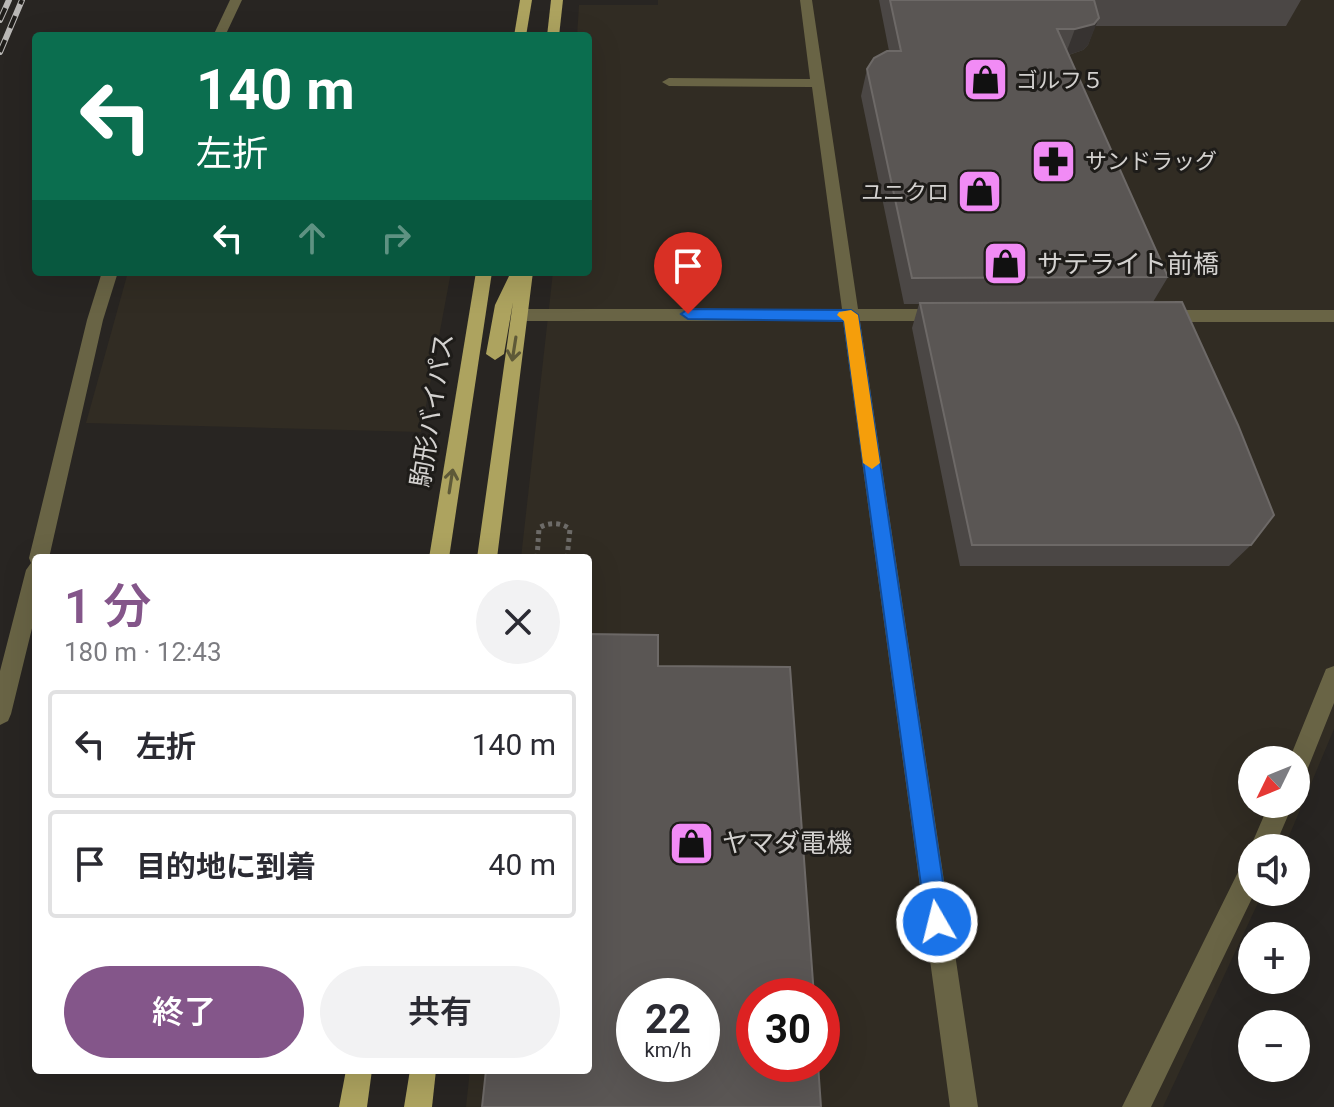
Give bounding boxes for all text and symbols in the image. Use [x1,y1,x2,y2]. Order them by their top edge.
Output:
shop icon: ゴルフ５ [961,56,1009,104]
text: 140 m [196,57,355,123]
icon: left [64,64,168,168]
place label: ゴルフ５ [1016,68,1104,93]
text: 左折 [196,133,268,175]
pharmacy icon: サンドラッグ [1030,137,1078,185]
place label: サンドラッグ [1085,149,1217,174]
shop icon: ユニクロ [956,168,1004,216]
place label: ユニクロ [861,180,949,205]
icon: left [206,216,250,260]
icon: ahead [290,216,334,260]
icon: right [374,216,418,260]
pin [654,232,722,314]
shop icon: サテライト前橋 [982,240,1030,288]
icon: arrive [666,244,710,288]
place label: サテライト前橋 [1037,249,1219,279]
street label: 駒形バイパス [405,331,459,489]
one-way arrow [506,336,521,361]
one-way arrow [444,469,459,494]
text: 1 分 [64,578,151,635]
button: close [476,580,560,664]
text: 180 m · 12:43 [64,637,222,667]
icon: left [68,722,112,766]
text: 140 m [472,727,556,762]
text: 左折 [136,729,196,764]
north arrow [1238,746,1310,818]
map controls [1238,746,1310,1082]
shop icon: ヤマダ電機 [667,819,715,867]
place label: ヤマダ電機 [722,828,852,858]
button: sound [1238,834,1310,906]
icon: arrive [68,842,112,886]
text: 40 m [489,847,556,882]
text: 目的地に到着 [136,849,316,884]
position arrow [895,880,979,964]
button: + [1238,922,1310,994]
button: 終了 [64,966,304,1058]
button: 共有 [320,966,560,1058]
speed limit sign: 30 [736,978,840,1082]
text: 22 [645,996,691,1043]
button: − [1238,1010,1310,1082]
text: km/h [645,1038,691,1062]

